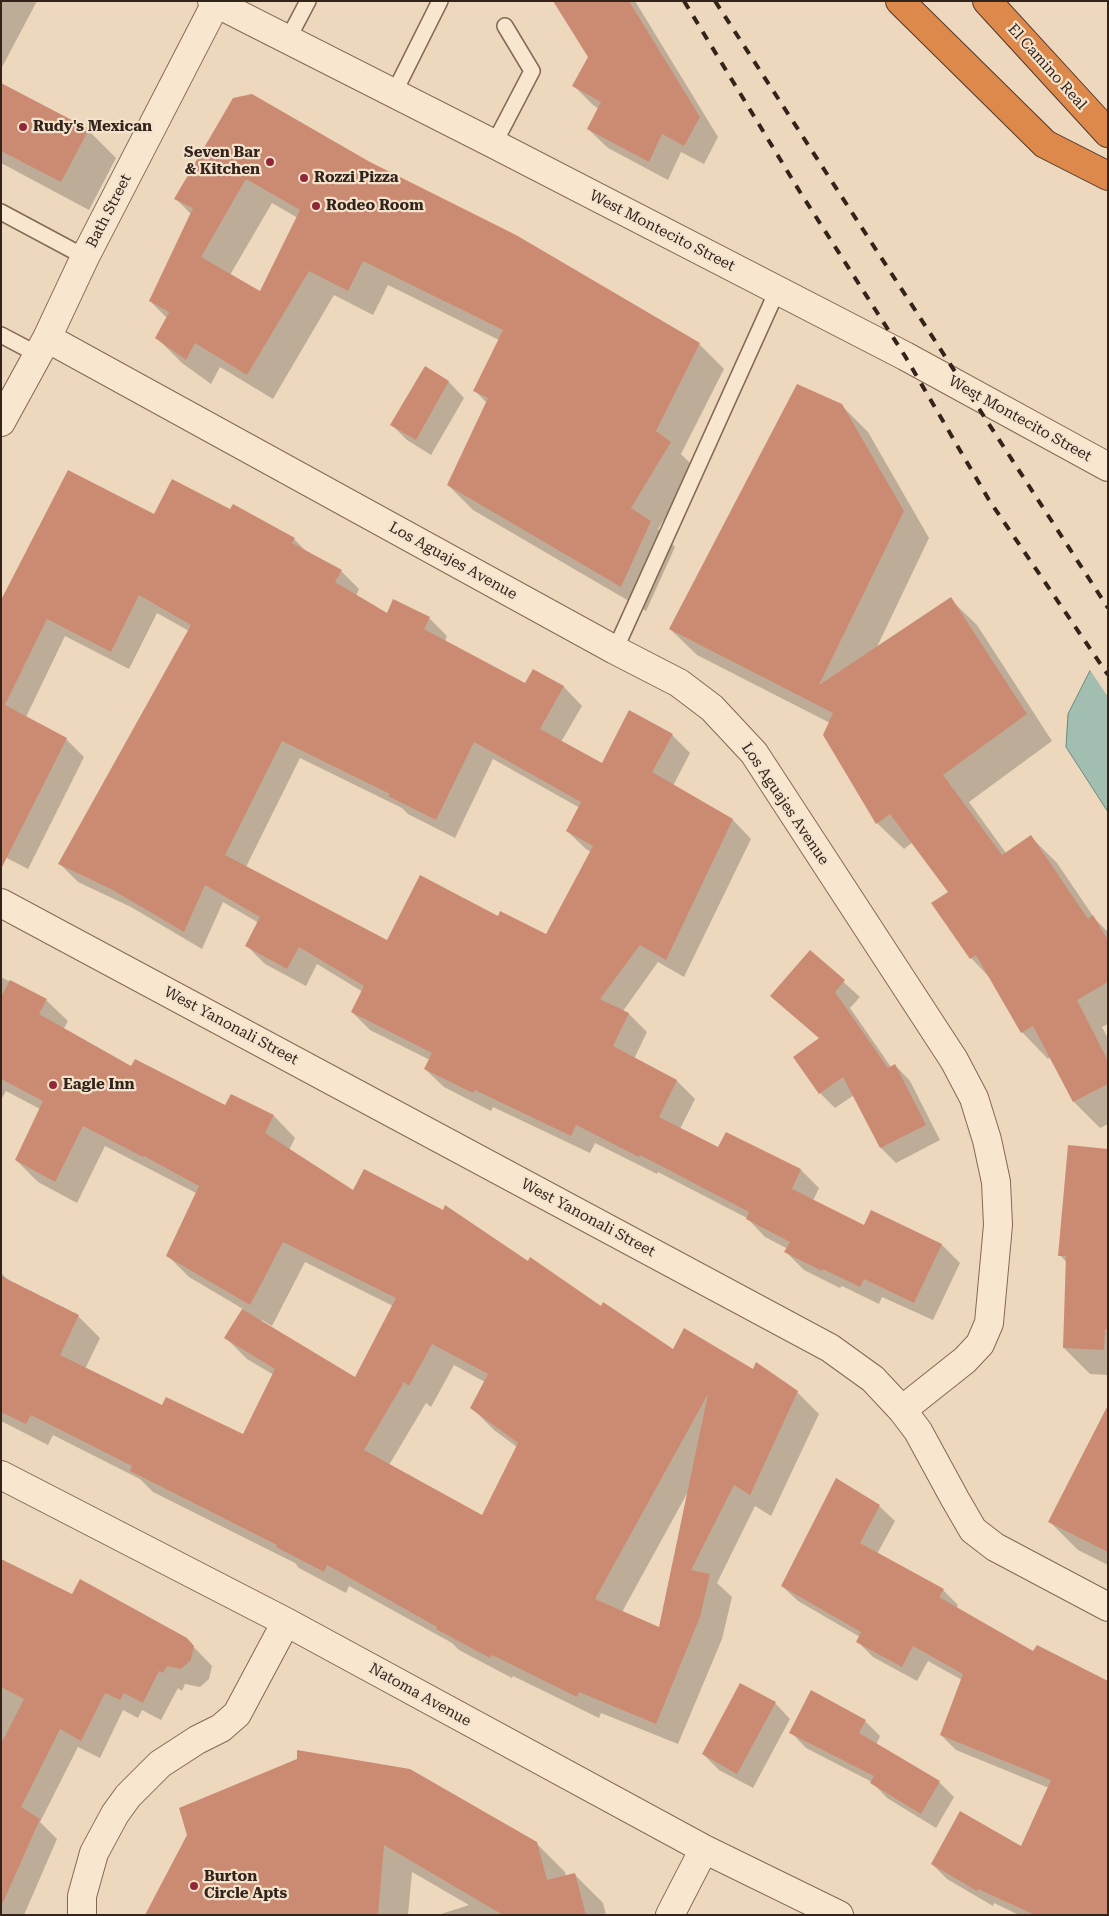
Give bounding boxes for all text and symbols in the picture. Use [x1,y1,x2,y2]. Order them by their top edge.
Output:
street label: El Camino Real [1004,20,1090,114]
place label: Rudy's Mexican [33,118,152,136]
marker: Rudy's Mexican [17,121,29,133]
place label: Seven Bar & Kitchen [184,144,260,179]
marker: Seven Bar & Kitchen [264,156,276,168]
place label: Rozzi Pizza [314,169,399,187]
street label: Bath Street [83,171,135,251]
marker: Rozzi Pizza [298,172,310,184]
street label: West Montecito Street [586,186,738,276]
place label: Rodeo Room [326,197,424,215]
marker: Rodeo Room [310,200,322,212]
street label: West Montecito Street [945,372,1095,466]
street label: Los Aguajes Avenue [386,518,520,604]
street label: Los Aguajes Avenue [737,739,833,869]
street label: West Yanonali Street [161,983,301,1069]
place label: Eagle Inn [63,1076,135,1094]
marker: Eagle Inn [47,1079,59,1091]
street label: West Yanonali Street [518,1175,658,1261]
street label: Natoma Avenue [366,1660,474,1730]
place label: Burton Circle Apts [204,1868,287,1903]
marker: Burton Circle Apts [188,1880,200,1892]

